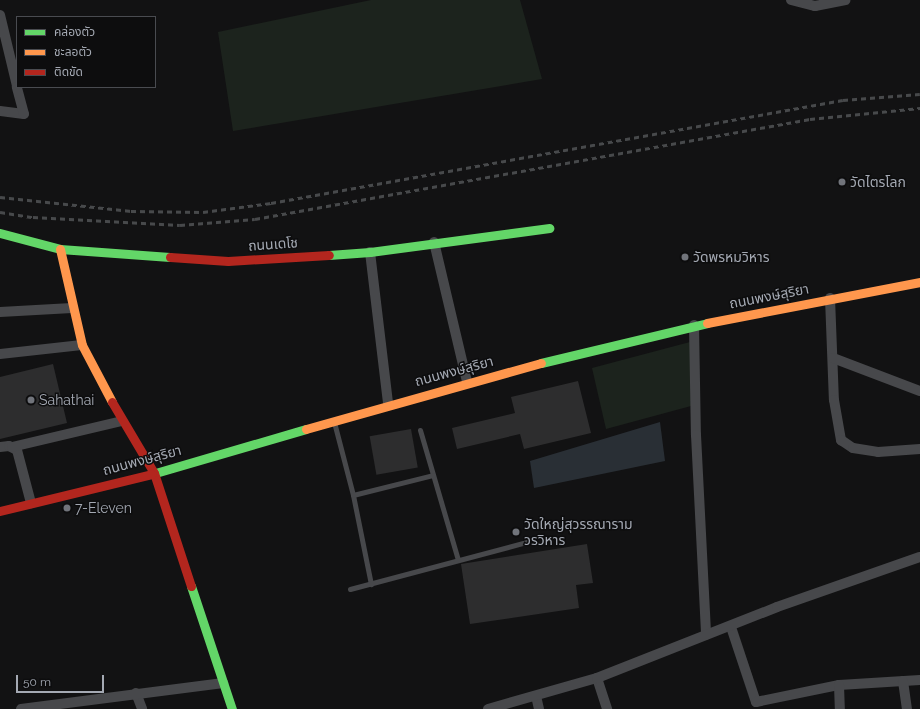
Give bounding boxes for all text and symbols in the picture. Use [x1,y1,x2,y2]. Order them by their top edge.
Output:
legend [16,16,156,88]
text: คล่องตัว [54,25,95,39]
text: ชะลอตัว [54,45,92,59]
text: ติดขัด [54,65,83,79]
place label: วัดไตรโลก [850,174,906,190]
marker: วัดไตรโลก [837,177,847,187]
street label: ถนนเดโช [247,234,299,254]
place label: วัดพรหมวิหาร [693,249,770,265]
marker: วัดพรหมวิหาร [680,252,690,262]
street label: ถนนพงษ์สุริยา [728,280,810,312]
street label: ถนนพงษ์สุริยา [413,352,495,390]
place label: Sahathai [39,392,94,408]
marker: Sahathai [26,395,36,405]
street label: ถนนพงษ์สุริยา [101,441,183,479]
place label: 7-Eleven [75,500,132,516]
marker: 7-Eleven [62,503,72,513]
place label: วัดใหญ่สุวรรณาราม วรวิหาร [524,516,633,548]
marker: วัดใหญ่สุวรรณาราม วรวิหาร [511,527,521,537]
scale bar [18,667,106,693]
text: 50 m [23,675,51,689]

